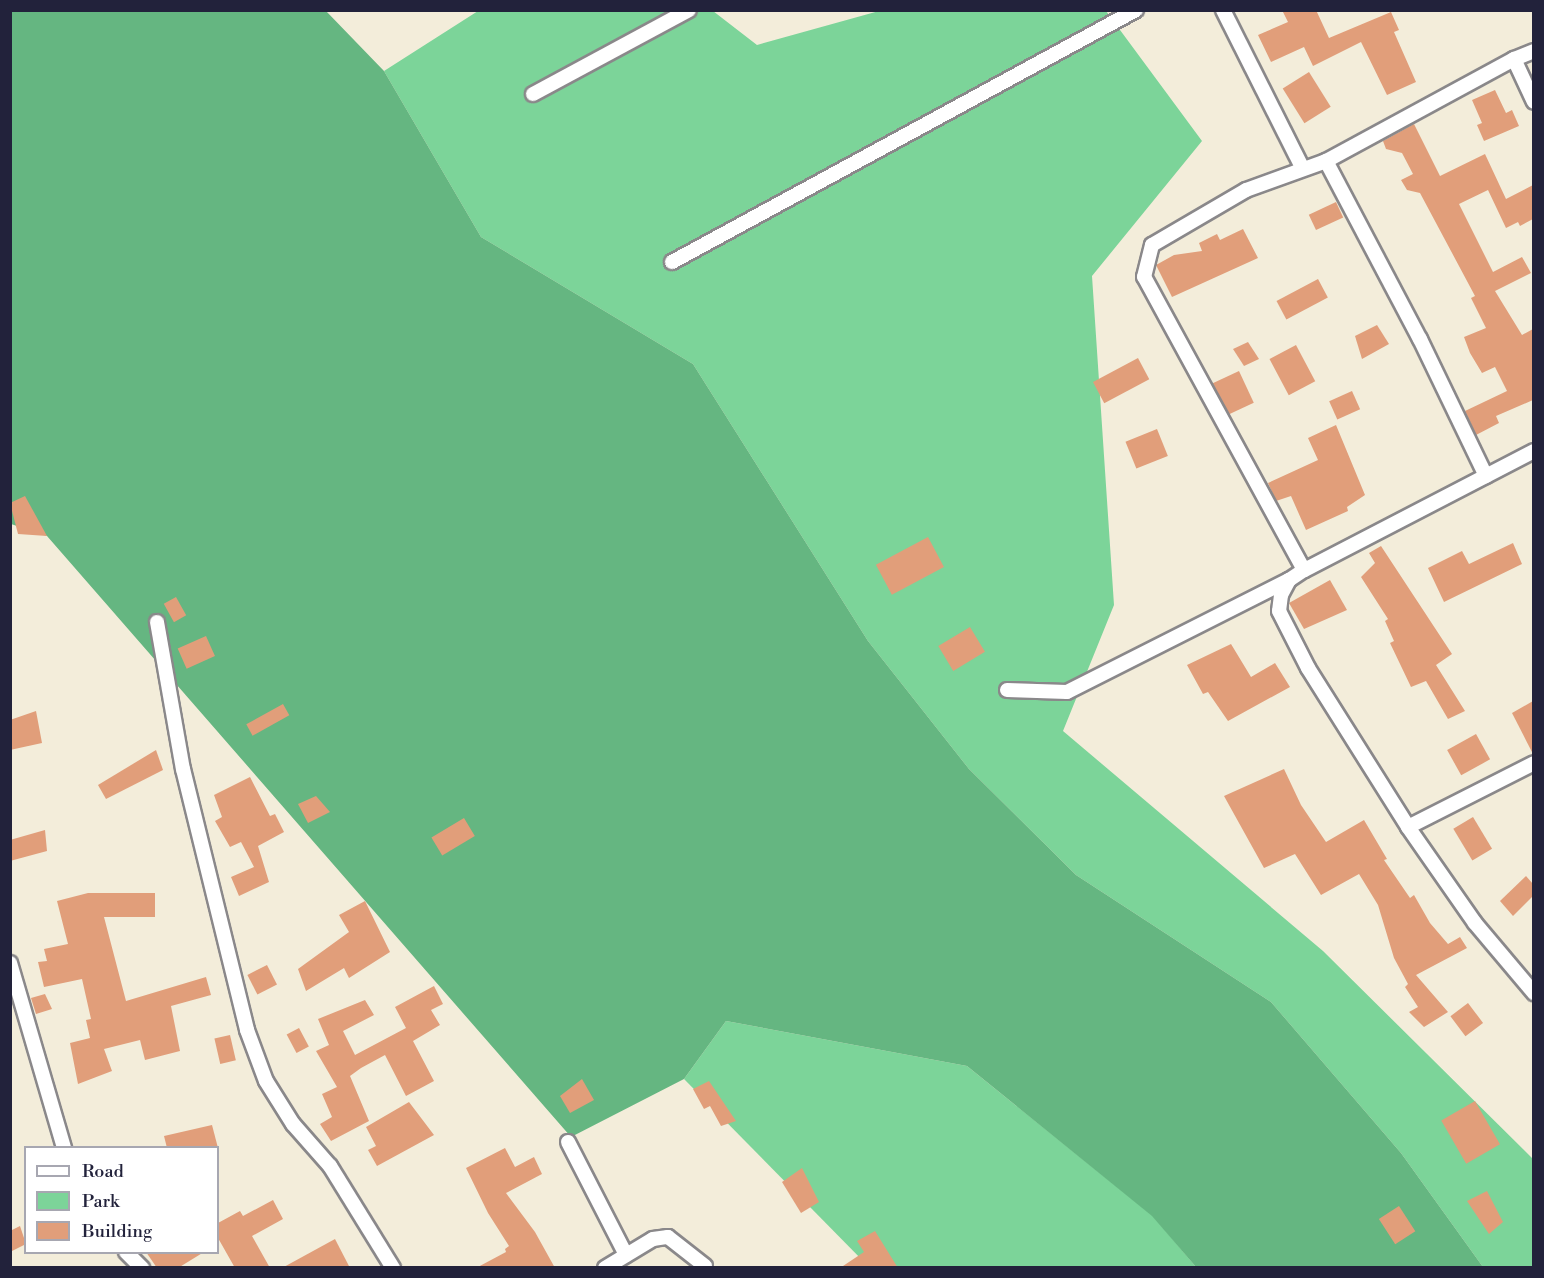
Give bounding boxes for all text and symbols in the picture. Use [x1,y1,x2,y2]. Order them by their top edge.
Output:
legend [24,1146,219,1254]
text: Road [82,1160,124,1183]
text: Park [82,1190,119,1213]
text: Building [82,1220,152,1243]

